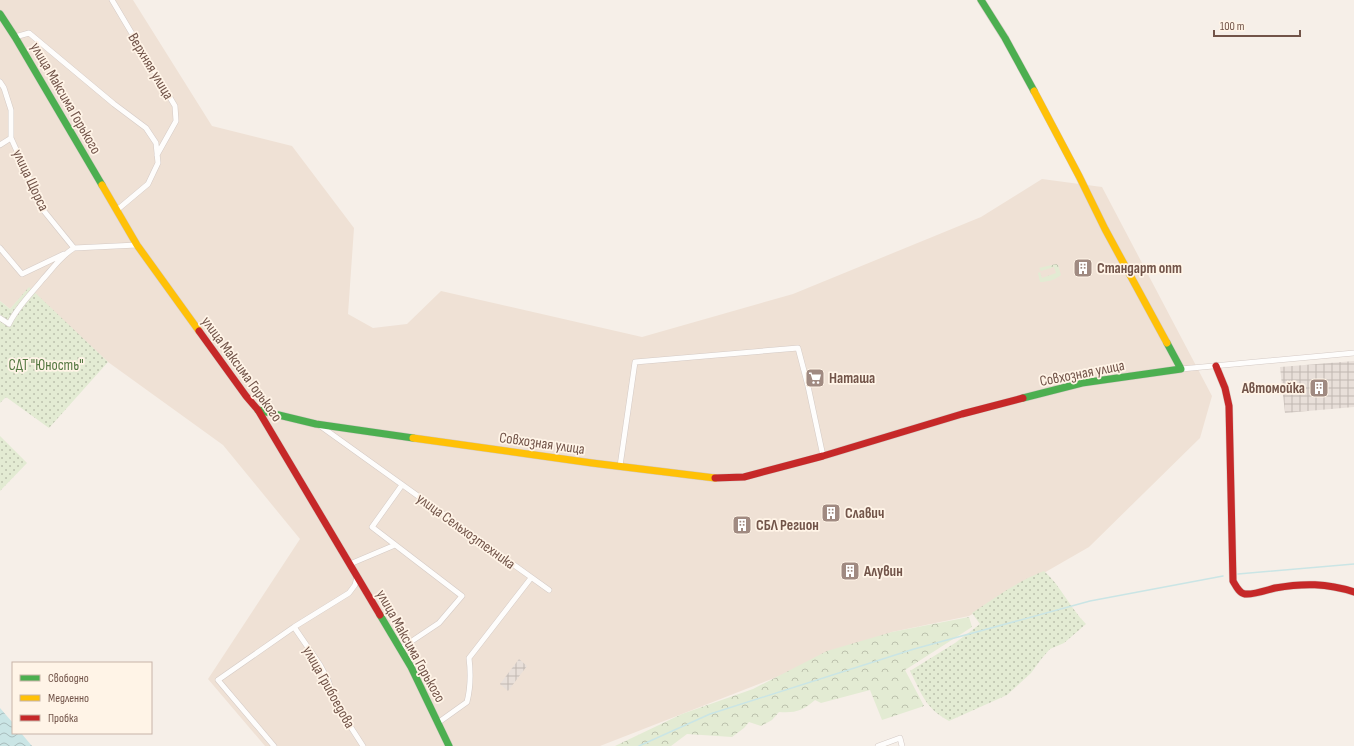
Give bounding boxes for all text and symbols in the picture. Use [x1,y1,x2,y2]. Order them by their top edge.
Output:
scale bar [1214,12,1300,38]
text: 100 m [1220,19,1245,34]
street label: Верхняя улица [123,30,178,103]
street label: улица Максима Горького [26,39,105,158]
street label: улица Щорса [8,146,53,214]
building icon: Стандарт опт [1072,257,1094,279]
place label: Стандарт опт [1097,259,1182,278]
street label: улица Максима Горького [197,313,286,426]
park label: СДТ "Юность" [8,356,84,375]
street label: Совхозная улица [1038,356,1126,391]
supermarket icon: Наташа [804,367,826,389]
place label: Наташа [829,369,875,388]
building icon: Автомойка [1308,377,1330,399]
place label: Автомойка [1241,379,1305,398]
street label: Совхозная улица [498,428,586,459]
street label: улица Сельхозтехника [412,489,519,574]
building icon: Славич [820,502,842,524]
place label: Славич [845,504,884,523]
building icon: СБЛ Регион [731,514,753,536]
place label: СБЛ Регион [756,516,819,535]
building icon: Алувин [839,560,861,582]
place label: Алувин [863,562,903,581]
street label: улица Максима Горького [372,587,449,706]
street label: улица Грибоедова [298,643,359,732]
legend [12,662,152,734]
text: Свободно [48,671,89,686]
text: Медленно [48,691,89,706]
text: Пробка [48,711,79,726]

